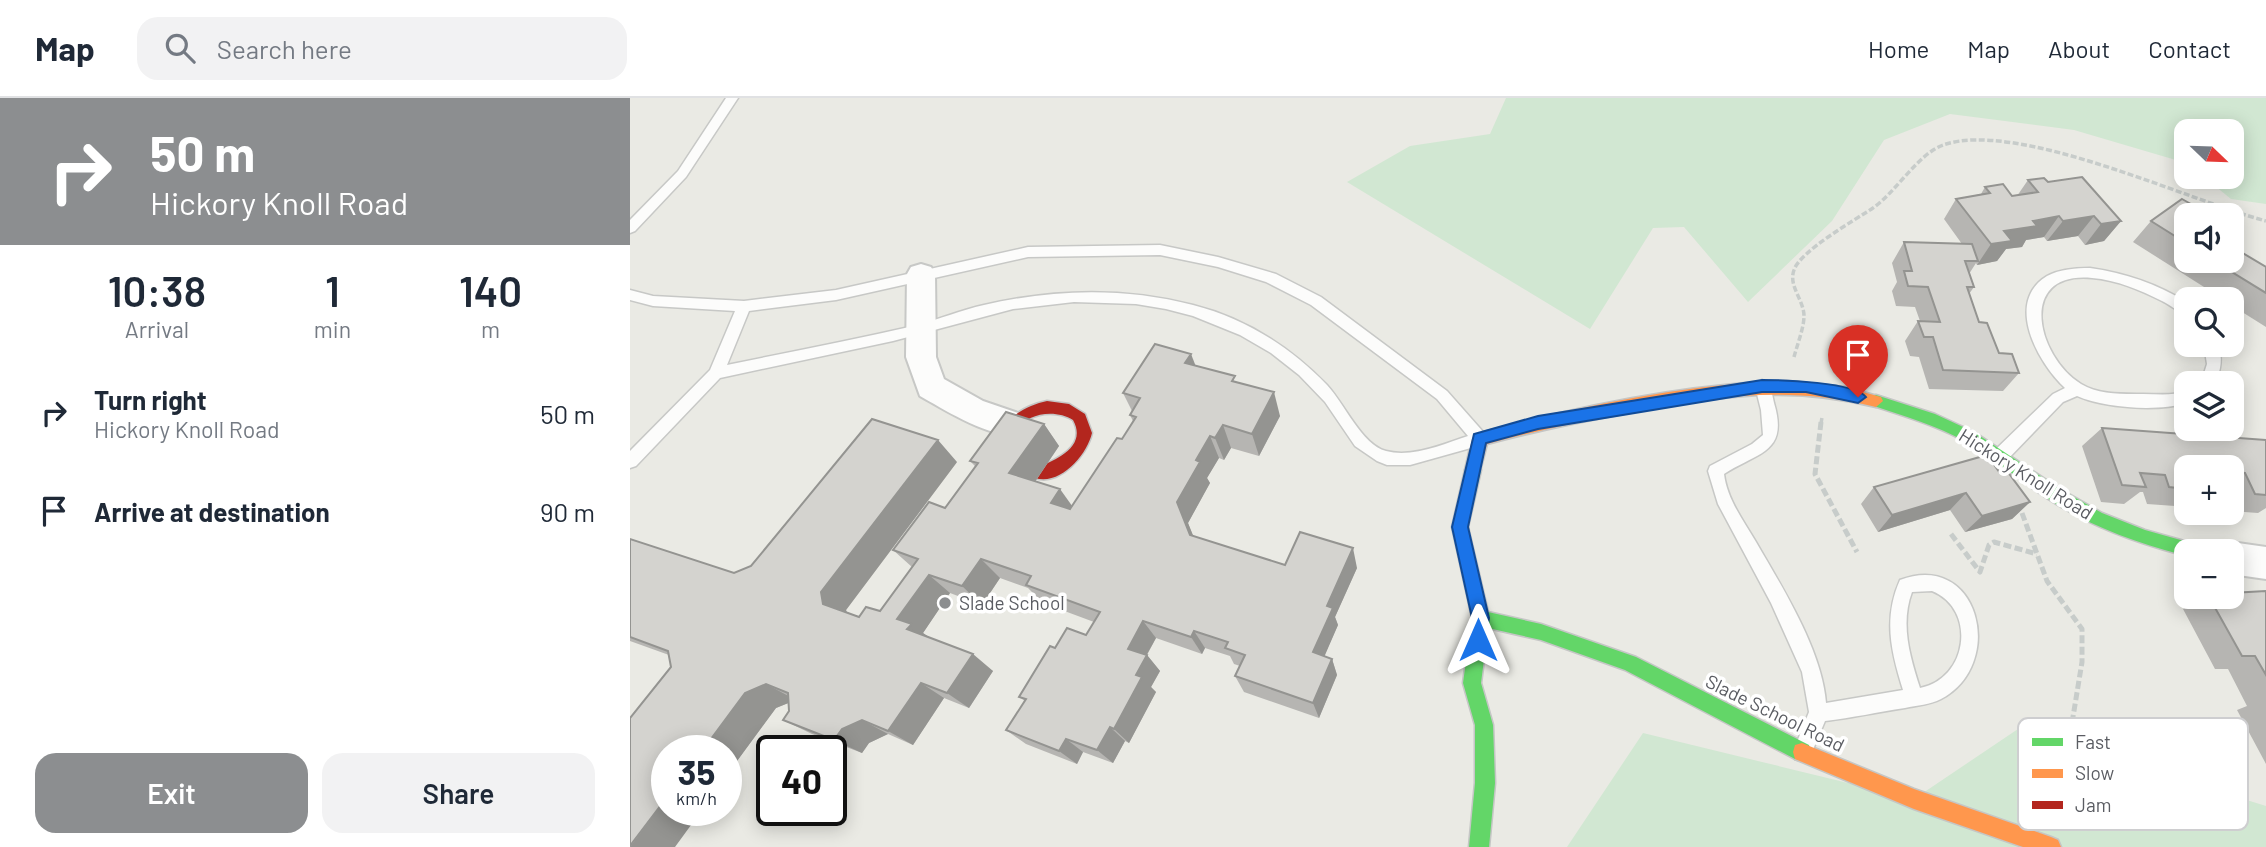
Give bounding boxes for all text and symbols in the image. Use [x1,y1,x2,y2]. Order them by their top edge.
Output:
search box [137,17,627,80]
text: Map [35,28,95,68]
icon: search [161,29,199,67]
text: Search here [217,33,352,64]
text: Home [1868,34,1929,63]
text: Map [1967,34,2010,63]
text: About [2048,34,2110,63]
text: Contact [2148,34,2231,63]
north arrow [2174,119,2244,189]
map controls [2174,119,2244,609]
text: 50 m [150,123,255,182]
icon: right [35,126,126,217]
text: Hickory Knoll Road [150,183,408,221]
button: sound [2174,203,2244,273]
text: 10:38 [108,265,206,315]
text: 1 [325,265,340,315]
text: 140 [459,265,522,315]
button: search [2174,287,2244,357]
text: Arrival [125,315,189,343]
text: min [314,315,351,343]
text: m [481,315,500,343]
pin [1828,325,1888,397]
icon: arrive [1839,336,1877,374]
button: layers [2174,371,2244,441]
text: Turn right [94,384,207,415]
icon: right [35,394,73,432]
text: 50 m [540,398,595,429]
text: Hickory Knoll Road [94,415,280,443]
street label: Hickory Knoll Road [1955,423,2097,524]
button: + [2174,455,2244,525]
icon: arrive [35,492,73,530]
text: Arrive at destination [94,496,330,527]
text: 90 m [540,496,595,527]
button: − [2174,539,2244,609]
place label: Slade School [959,591,1065,614]
marker: Slade School [937,595,953,611]
position arrow [1441,603,1515,677]
street label: Slade School Road [1702,669,1848,756]
legend [2018,718,2248,830]
text: Fast [2075,730,2111,753]
speed limit sign: 40 [756,735,847,826]
text: 35 [678,750,715,792]
button: Exit [35,753,308,833]
button: Share [322,753,595,833]
text: Slow [2075,761,2114,784]
text: km/h [676,787,717,809]
text: Jam [2075,793,2111,816]

